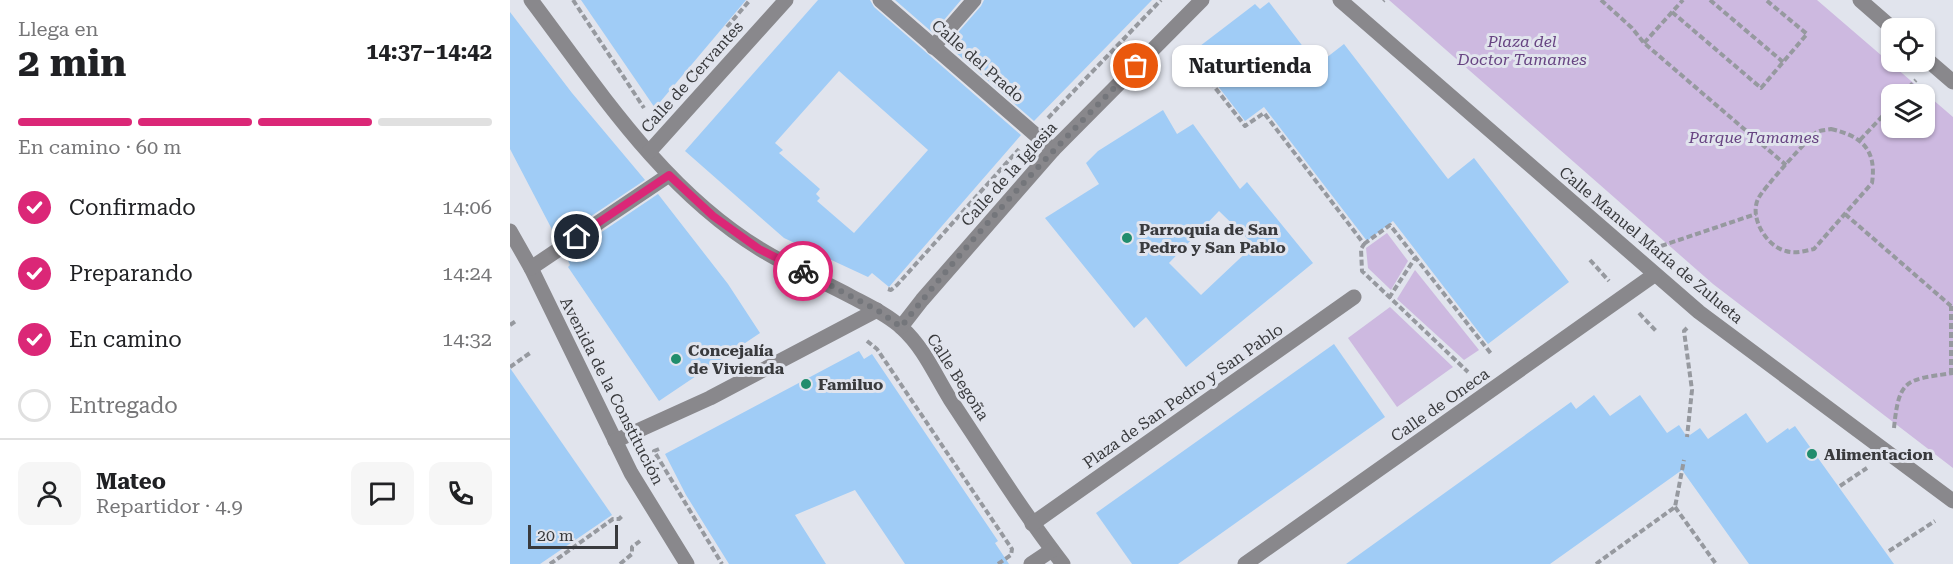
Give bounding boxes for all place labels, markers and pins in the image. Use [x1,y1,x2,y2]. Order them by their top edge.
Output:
pin [1110,40,1161,91]
callout: Naturtienda [1172,45,1328,87]
pin [551,211,602,262]
place label: Parroquia de San Pedro y San Pablo [1139,220,1286,257]
marker: Parroquia de San Pedro y San Pablo [1120,231,1134,245]
place label: Concejalía de Vivienda [688,341,785,378]
marker: Concejalía de Vivienda [669,352,683,366]
place label: Familuo [818,375,883,394]
marker: Familuo [799,377,813,391]
place label: Alimentacion [1824,445,1933,464]
marker: Alimentacion [1805,447,1819,461]

